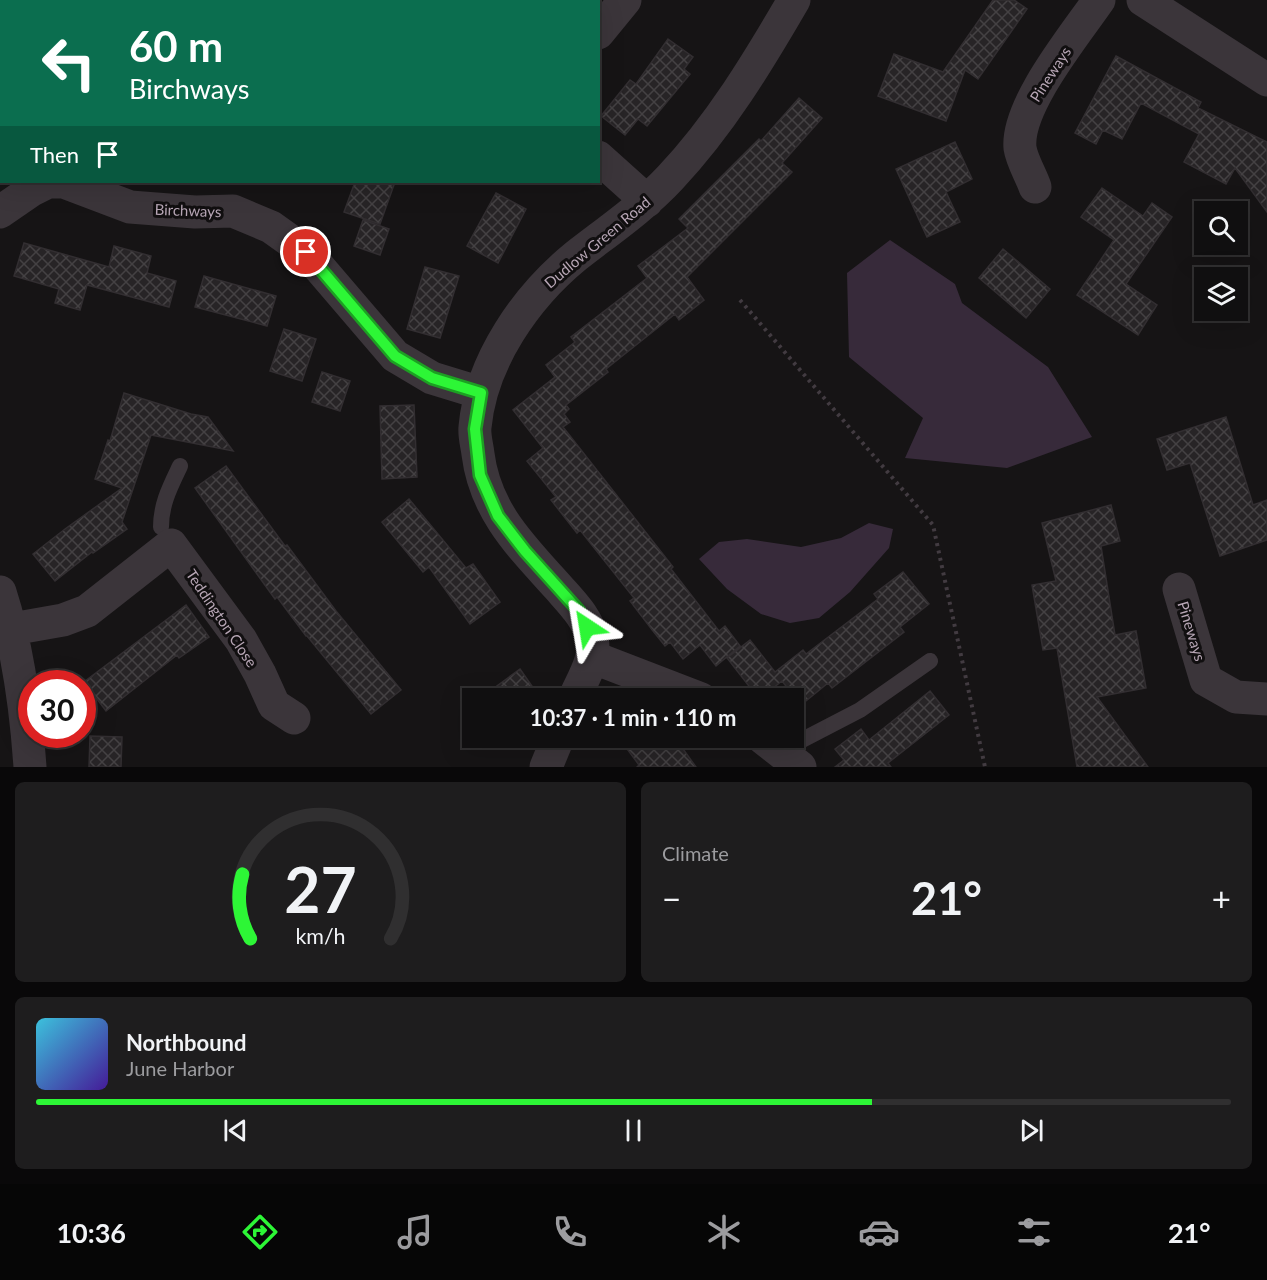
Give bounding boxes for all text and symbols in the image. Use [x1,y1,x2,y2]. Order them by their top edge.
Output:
text: 60 m [129,21,223,71]
icon: left [30,24,108,102]
street label: Pineways [1026,43,1074,105]
text: Birchways [129,72,249,105]
icon: arrive [91,138,124,171]
text: Then [30,141,79,168]
street label: Dudlow Green Road [540,192,654,292]
street label: Birchways [154,200,222,220]
map controls [1194,201,1248,321]
button: search [1194,201,1248,255]
pin [280,226,331,277]
icon: arrive [289,235,322,268]
button: layers [1194,267,1248,321]
street label: Teddington Close [183,566,261,670]
position arrow [555,595,619,659]
street label: Pineways [1174,599,1210,663]
speed limit sign: 30 [18,670,96,748]
text: 10:37 · 1 min · 110 m [530,704,736,731]
text: Climate [662,841,729,865]
text: 27 [284,851,357,926]
text: 21° [911,871,982,925]
text: − [662,878,681,918]
text: + [1212,878,1231,918]
text: km/h [295,923,346,949]
text: Northbound [126,1029,246,1056]
text: June Harbor [126,1056,234,1080]
icon: previous [219,1114,252,1147]
icon: pause [617,1114,650,1147]
icon: next [1015,1114,1048,1147]
icon: directions [239,1211,281,1253]
icon: music [394,1211,436,1253]
icon: phone [549,1211,591,1253]
icon: climate [703,1211,745,1253]
icon: car [858,1211,900,1253]
icon: filters [1013,1211,1055,1253]
text: 10:36 [56,1216,126,1249]
text: 21° [1168,1216,1210,1249]

